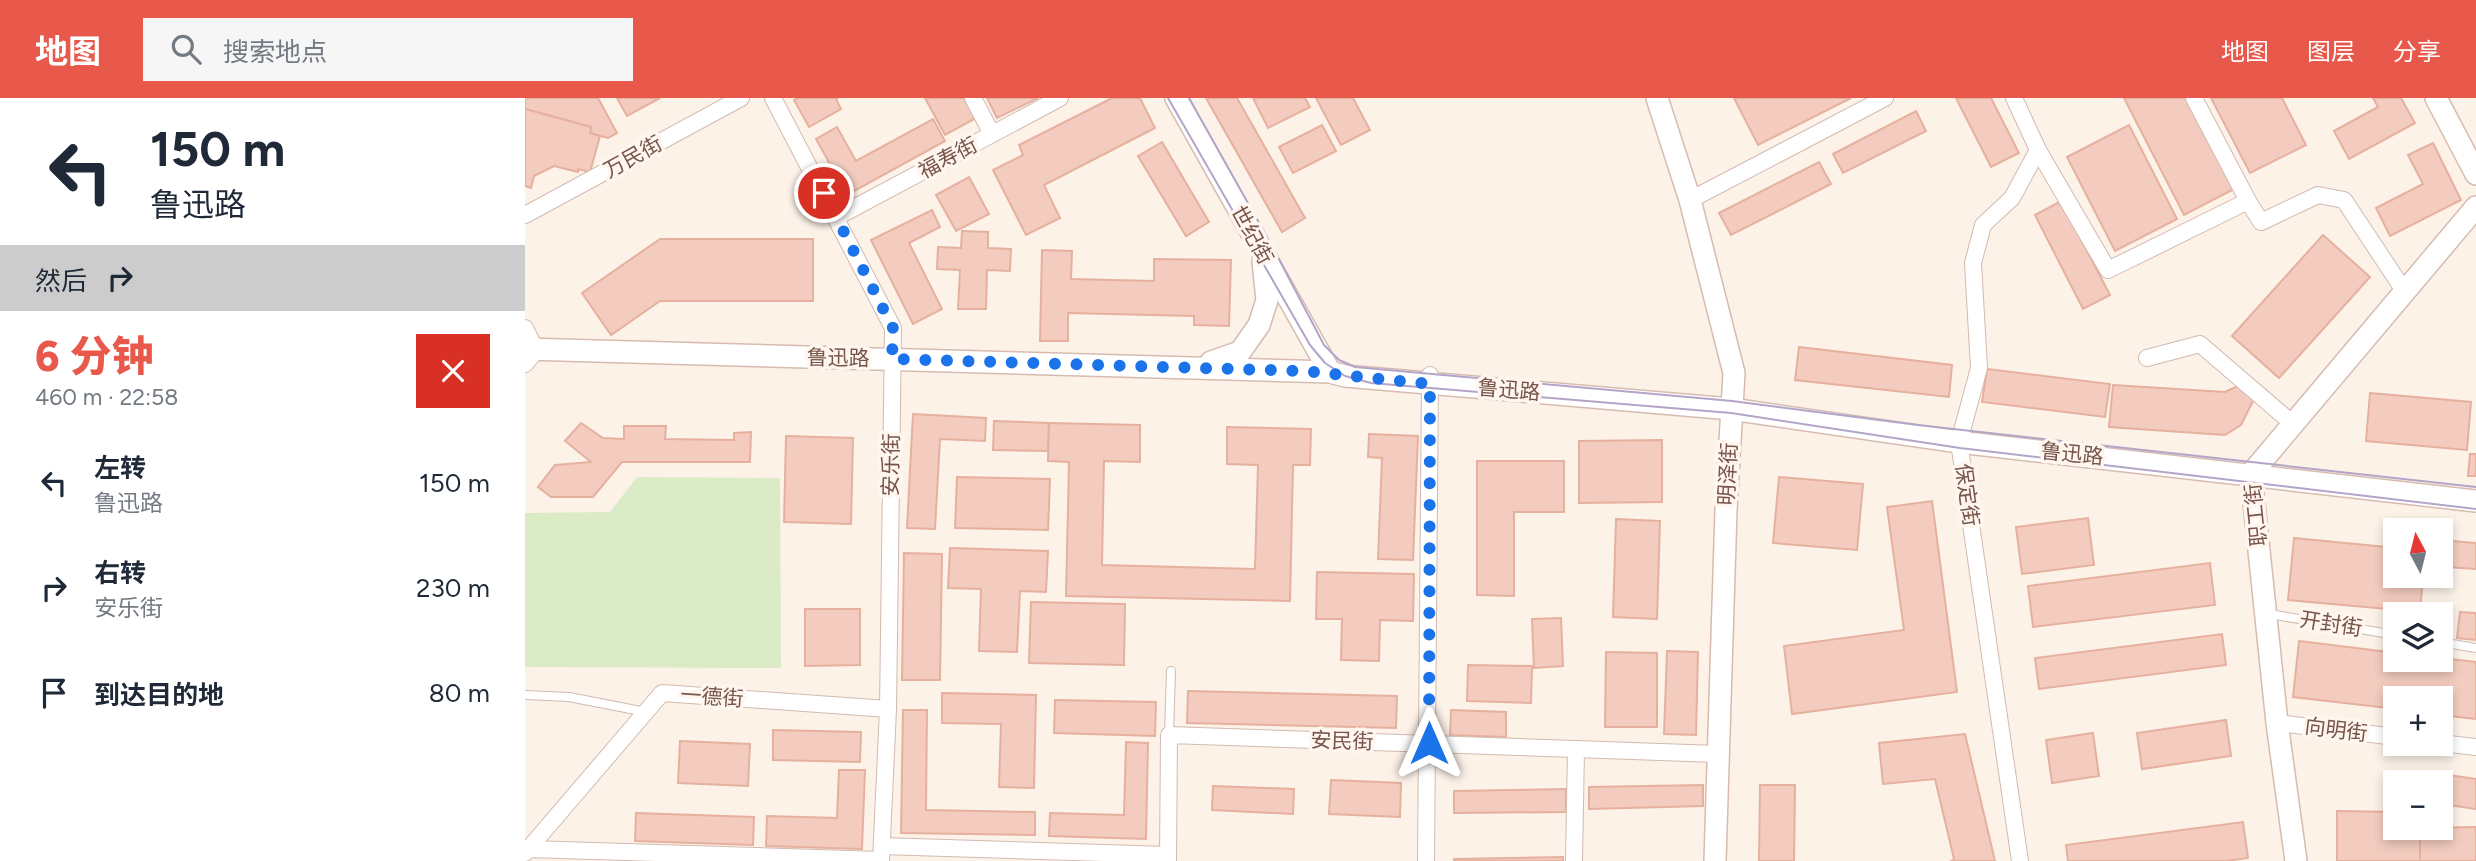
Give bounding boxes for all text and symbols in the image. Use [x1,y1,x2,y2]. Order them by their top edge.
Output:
search box [143,18,633,81]
icon: search [167,30,205,68]
text: 地图 [35,32,101,71]
text: 搜索地点 [223,36,327,68]
text: 地图 [2221,37,2269,66]
text: 图层 [2307,37,2355,66]
text: 分享 [2393,37,2441,66]
text: 150 m [150,119,285,178]
icon: left [35,126,126,217]
street label: 万民街 [599,130,666,183]
street label: 福寿街 [914,132,981,183]
pin [794,163,854,223]
icon: arrive [805,174,843,212]
text: 鲁迅路 [150,186,246,224]
street label: 世纪街 [1226,201,1279,268]
icon: right [101,259,139,297]
text: 然后 [35,265,87,297]
text: 6 分钟 [35,331,153,382]
button: close [416,334,490,408]
street label: 鲁迅路 [806,344,870,371]
street label: 鲁迅路 [1477,374,1542,405]
text: 460 m · 22:58 [35,383,178,411]
street label: 安乐街 [877,433,904,497]
street label: 鲁迅路 [2039,438,2105,469]
street label: 明泽街 [1713,442,1742,506]
text: 左转 [94,452,146,484]
street label: 保定街 [1951,462,1984,528]
icon: left [35,464,73,502]
text: 150 m [419,467,490,499]
street label: 职工街 [2240,482,2271,548]
text: 鲁迅路 [94,489,163,517]
north arrow [2383,518,2453,588]
map controls [2383,518,2453,840]
text: 右转 [94,557,146,589]
icon: right [35,569,73,607]
text: 230 m [416,572,490,604]
text: 安乐街 [94,594,163,622]
button: layers [2383,602,2453,672]
street label: 开封街 [2298,606,2364,641]
icon: arrive [35,674,73,712]
text: 80 m [429,677,490,709]
text: 到达目的地 [94,679,224,711]
street label: 一德街 [680,682,744,711]
button: + [2383,686,2453,756]
position arrow [1392,706,1466,780]
street label: 向明街 [2303,713,2369,746]
street label: 安民街 [1310,727,1374,754]
button: − [2383,770,2453,840]

